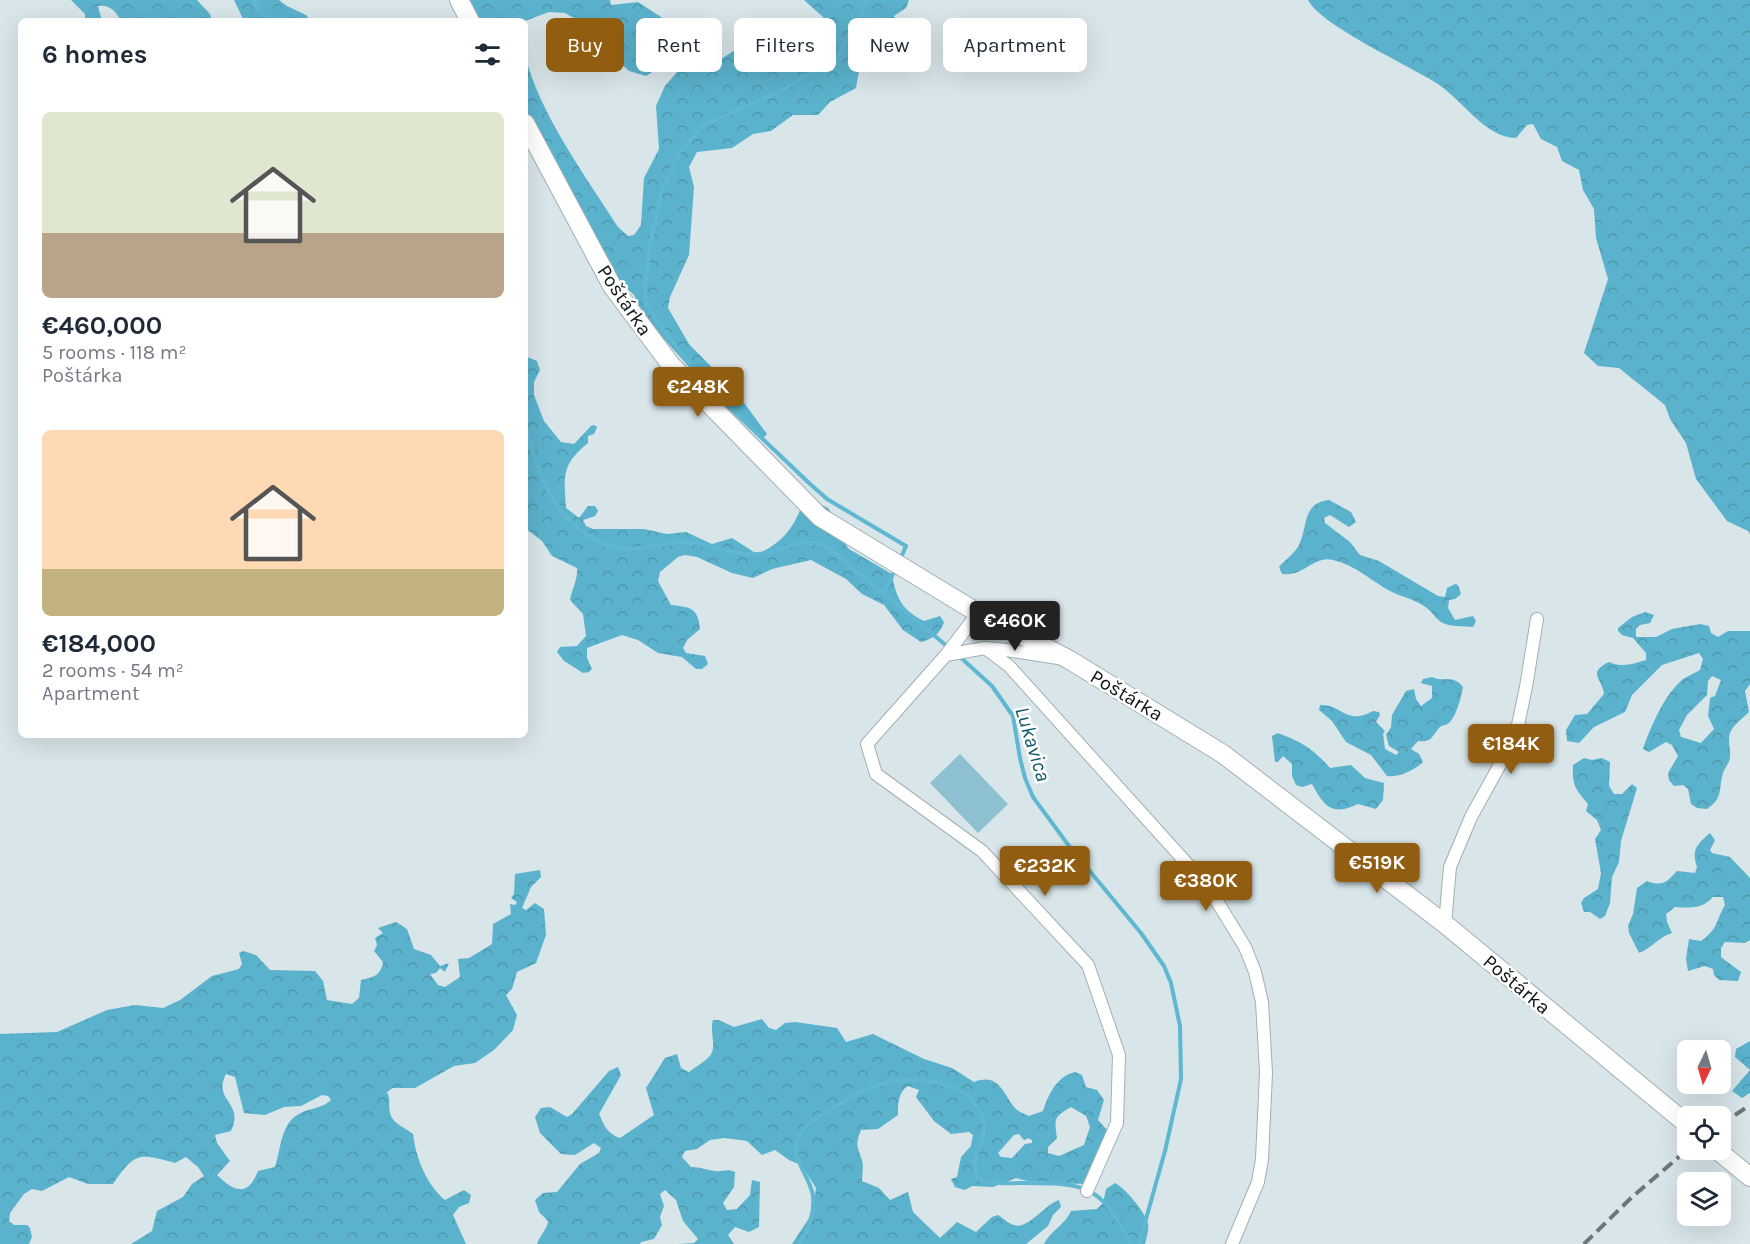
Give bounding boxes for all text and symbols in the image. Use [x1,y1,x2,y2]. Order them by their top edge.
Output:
chip: Buy [546,18,624,72]
chip: Rent [636,18,722,72]
chip: Filters [734,18,836,72]
chip: New [848,18,931,72]
chip: Apartment [943,18,1087,72]
icon: filters [471,38,504,71]
text: 6 homes [42,39,147,70]
icon: home [219,151,327,259]
street label: Poštárka [593,260,657,340]
text: €460,000 [42,310,162,341]
text: 5 rooms · 118 m² [42,341,186,364]
text: Poštárka [42,364,123,387]
pin: €248K [656,367,740,418]
text: €248K [667,375,729,398]
icon: home [219,469,327,577]
pin: €460K [973,601,1057,652]
text: €460K [984,609,1046,632]
text: €184,000 [42,628,156,659]
text: 2 rooms · 54 m² [42,659,184,682]
street label: Poštárka [1086,665,1167,726]
text: Apartment [42,682,140,705]
water label: Lukavica [1010,704,1056,784]
pin: €184K [1469,724,1553,775]
text: €184K [1482,732,1540,755]
pin: €519K [1335,843,1419,894]
pin: €232K [1003,846,1087,897]
text: €519K [1349,851,1405,874]
text: €232K [1014,854,1076,877]
pin: €380K [1164,861,1248,912]
text: €380K [1174,869,1238,892]
street label: Poštárka [1478,950,1555,1019]
north arrow [1677,1040,1731,1094]
map controls [1677,1040,1731,1226]
button: locate [1677,1106,1731,1160]
button: layers [1677,1172,1731,1226]

